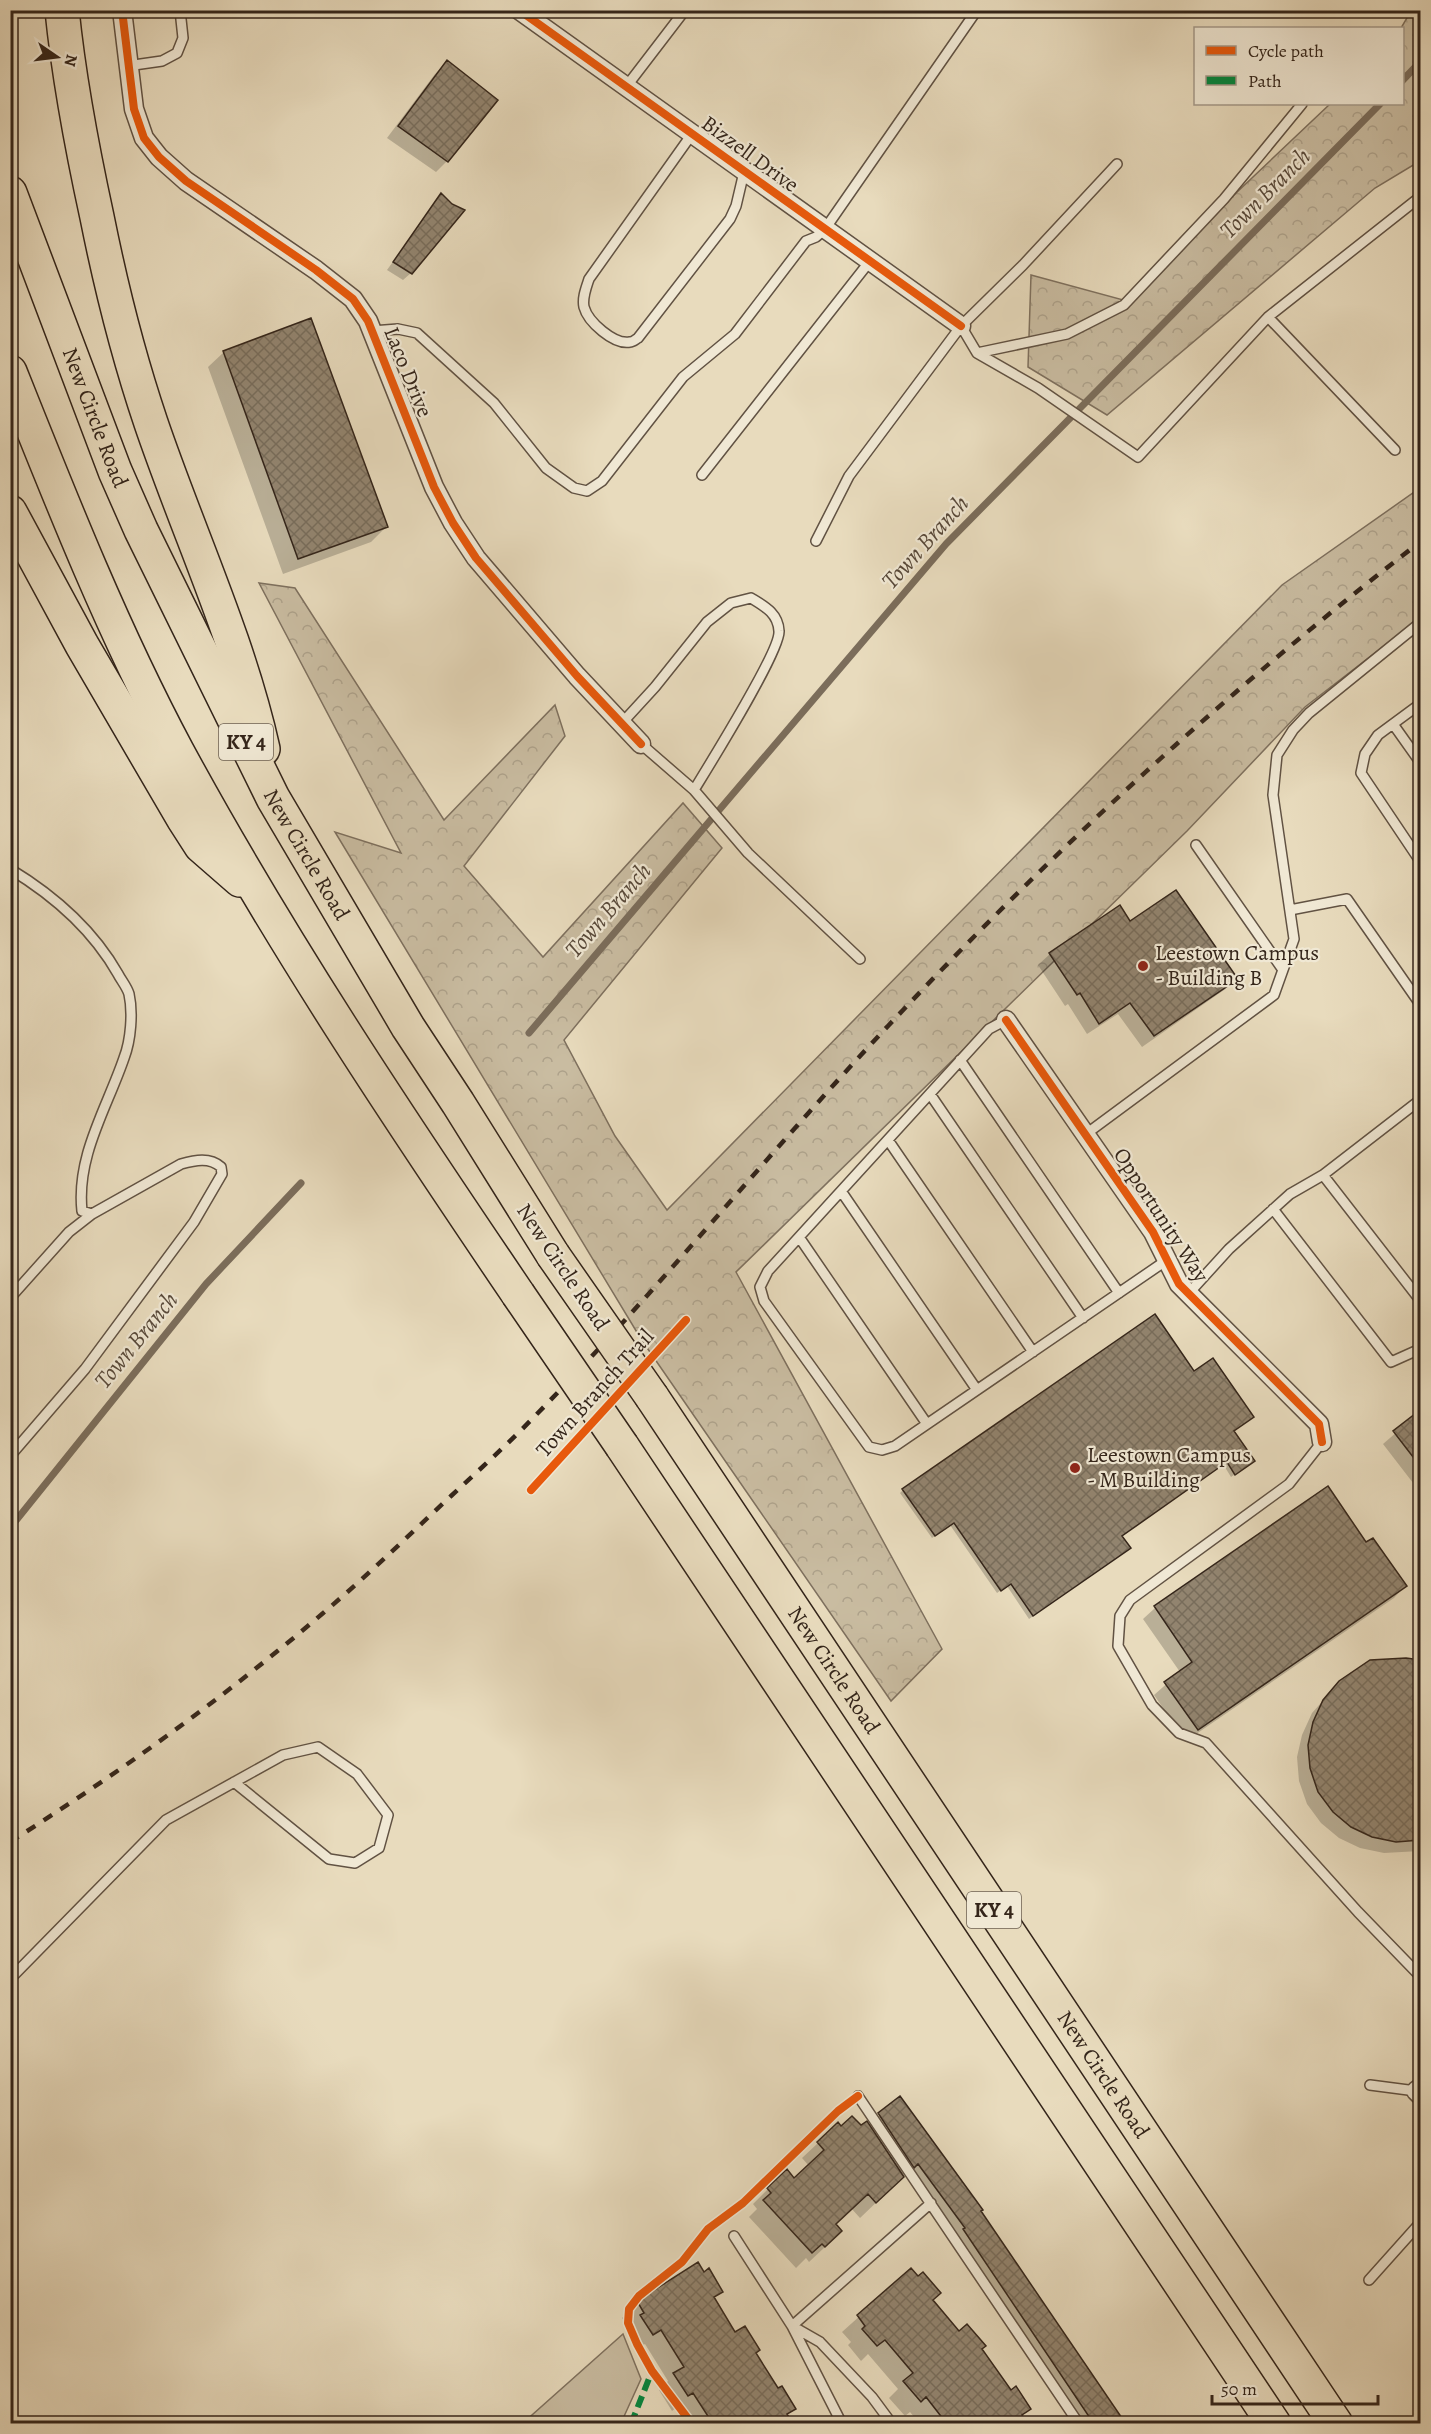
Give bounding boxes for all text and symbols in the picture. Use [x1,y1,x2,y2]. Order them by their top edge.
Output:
north arrow [27,27,87,87]
legend [1194,27,1404,105]
text: Cycle path [1248,39,1324,63]
text: N [58,52,83,69]
text: Path [1248,69,1282,93]
street label: Bizzell Drive [695,108,805,200]
water label: Town Branch [1213,141,1317,245]
street label: Laco Drive [376,322,440,422]
street label: New Circle Road [55,343,136,492]
water label: Town Branch [874,488,976,596]
road number: KY 4 [219,724,273,760]
street label: New Circle Road [256,784,357,926]
water label: Town Branch [558,856,658,964]
place label: Leestown Campus - Building B [1155,938,1319,993]
marker: Leestown Campus - Building B [1136,959,1150,973]
street label: Opportunity Way [1106,1142,1216,1288]
street label: New Circle Road [509,1197,617,1337]
water label: Town Branch [87,1285,185,1395]
street label: Town Branch Trail [529,1322,661,1464]
place label: Leestown Campus - M Building [1087,1440,1251,1495]
marker: Leestown Campus - M Building [1068,1461,1082,1475]
street label: New Circle Road [780,1600,887,1740]
road number: KY 4 [967,1892,1021,1928]
street label: New Circle Road [1050,2005,1157,2144]
scale bar [1212,2368,1378,2406]
text: 50 m [1221,2377,1257,2401]

